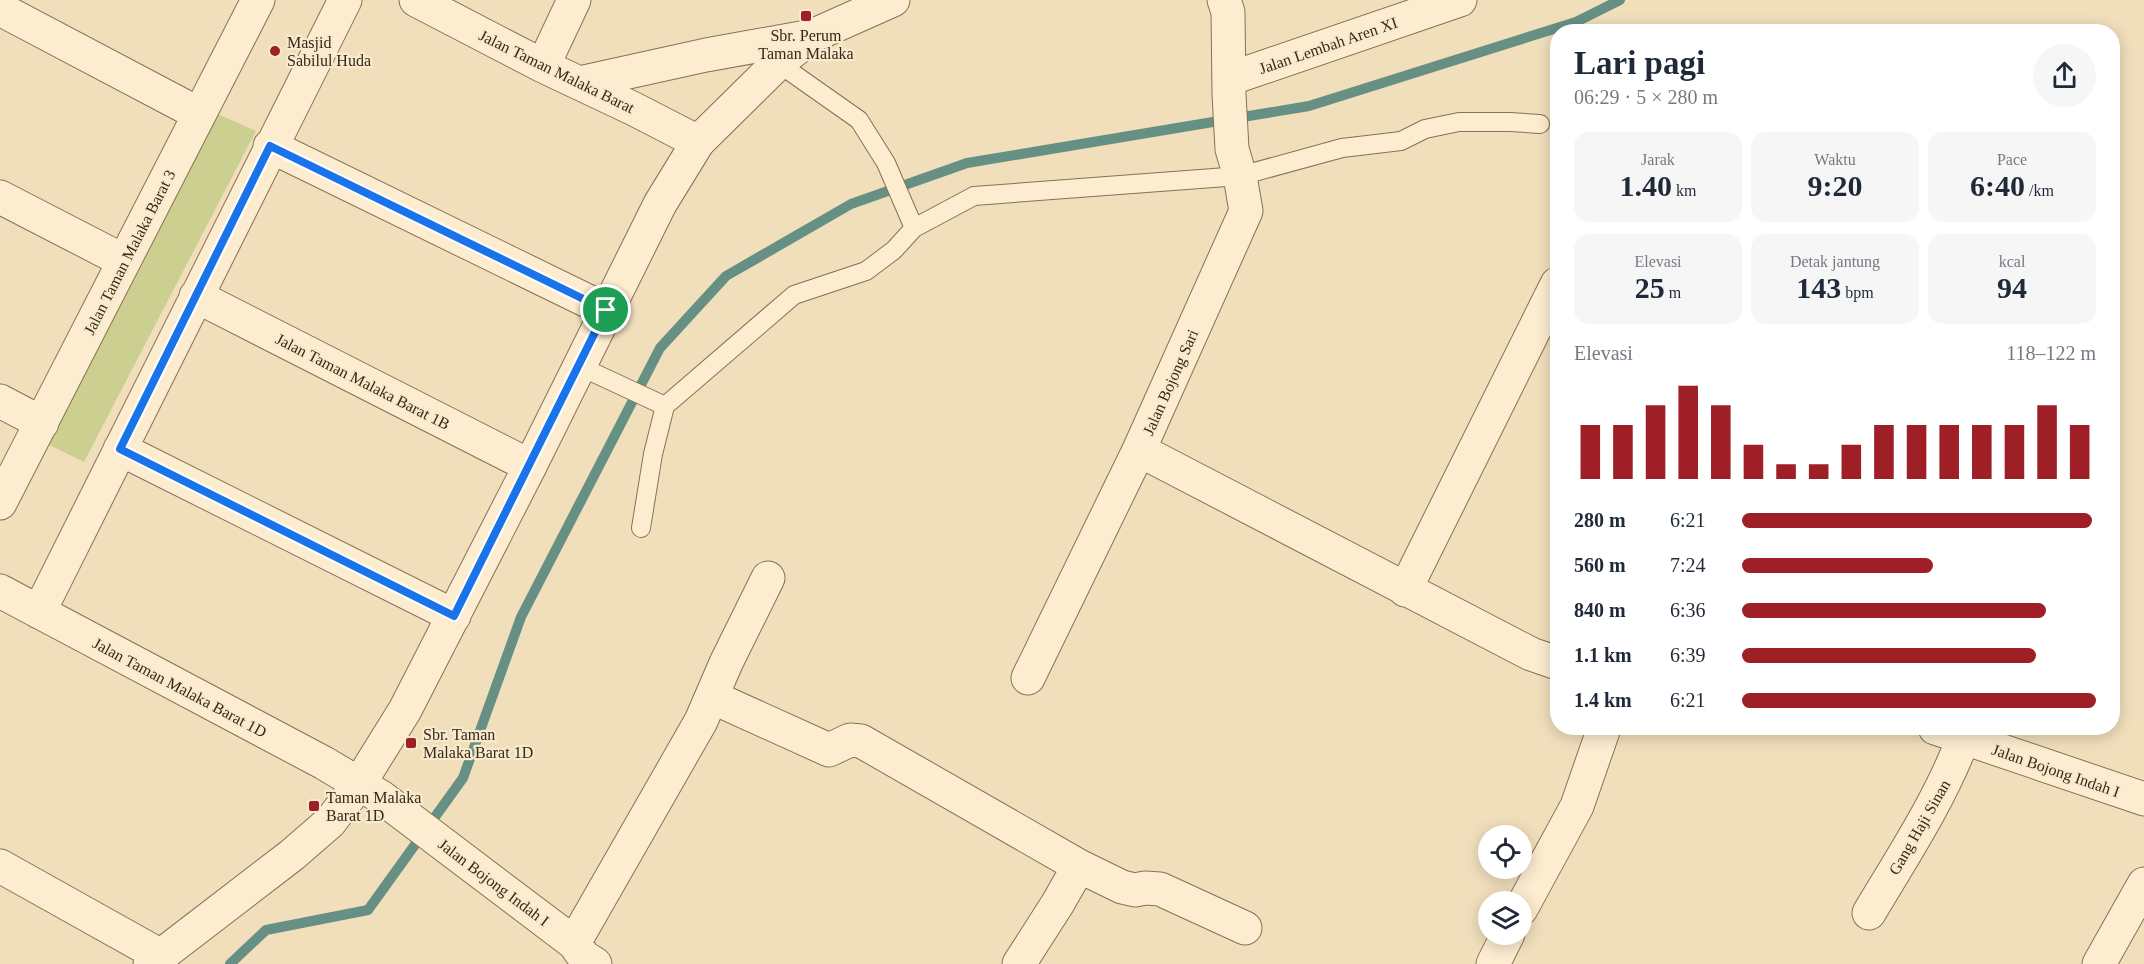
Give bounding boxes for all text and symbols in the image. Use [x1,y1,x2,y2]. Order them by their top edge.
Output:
marker: Sbr. Perum Taman Malaka [799,9,813,23]
street label: Jalan Lembah Aren XI [1257,14,1400,77]
street label: Jalan Taman Malaka Barat [476,26,638,117]
place label: Sbr. Perum Taman Malaka [758,27,854,62]
place label: Masjid Sabilul Huda [287,34,371,69]
marker: Masjid Sabilul Huda [268,44,282,58]
button: share [2033,44,2096,107]
text: Lari pagi [1574,45,1705,81]
text: 06:29 · 5 × 280 m [1574,86,1718,108]
text: Jarak [1641,151,1675,168]
text: Waktu [1814,151,1856,168]
text: Pace [1997,151,2027,168]
street label: Jalan Taman Malaka Barat 3 [80,167,178,337]
text: 1.40 [1620,169,1672,202]
text: 9:20 [1808,169,1863,202]
text: 6:40 [1970,169,2025,202]
text: km [1672,182,1696,199]
text: /km [2025,182,2054,199]
text: Elevasi [1634,253,1682,270]
text: Detak jantung [1790,253,1880,270]
text: kcal [1999,253,2025,270]
text: 25 [1635,271,1665,304]
text: 143 [1796,271,1841,304]
text: 94 [1997,271,2027,304]
pin [580,284,631,335]
text: m [1665,284,1681,301]
text: bpm [1841,284,1874,301]
icon: arrive [589,293,622,326]
street label: Jalan Bojong Sari [1140,326,1202,438]
street label: Jalan Taman Malaka Barat 1B [273,330,453,433]
text: Elevasi [1574,342,1633,364]
text: 118–122 m [2006,342,2096,364]
text: 280 m [1574,509,1626,531]
text: 6:21 [1670,509,1706,531]
text: 560 m [1574,554,1626,576]
text: 7:24 [1670,554,1706,576]
text: 840 m [1574,599,1626,621]
text: 6:36 [1670,599,1706,621]
street label: Jalan Taman Malaka Barat 1D [90,634,269,741]
text: 1.1 km [1574,644,1632,666]
text: 6:39 [1670,644,1706,666]
text: 1.4 km [1574,689,1632,711]
text: 6:21 [1670,689,1706,711]
place label: Sbr. Taman Malaka Barat 1D [423,726,533,761]
marker: Sbr. Taman Malaka Barat 1D [404,736,418,750]
street label: Jalan Bojong Indah I [1990,741,2122,801]
street label: Gang Haji Sinan [1885,777,1954,878]
place label: Taman Malaka Barat 1D [326,789,421,824]
marker: Taman Malaka Barat 1D [307,799,321,813]
map controls [1478,825,1532,945]
button: locate [1478,825,1532,879]
street label: Jalan Bojong Indah I [435,835,552,930]
button: layers [1478,891,1532,945]

